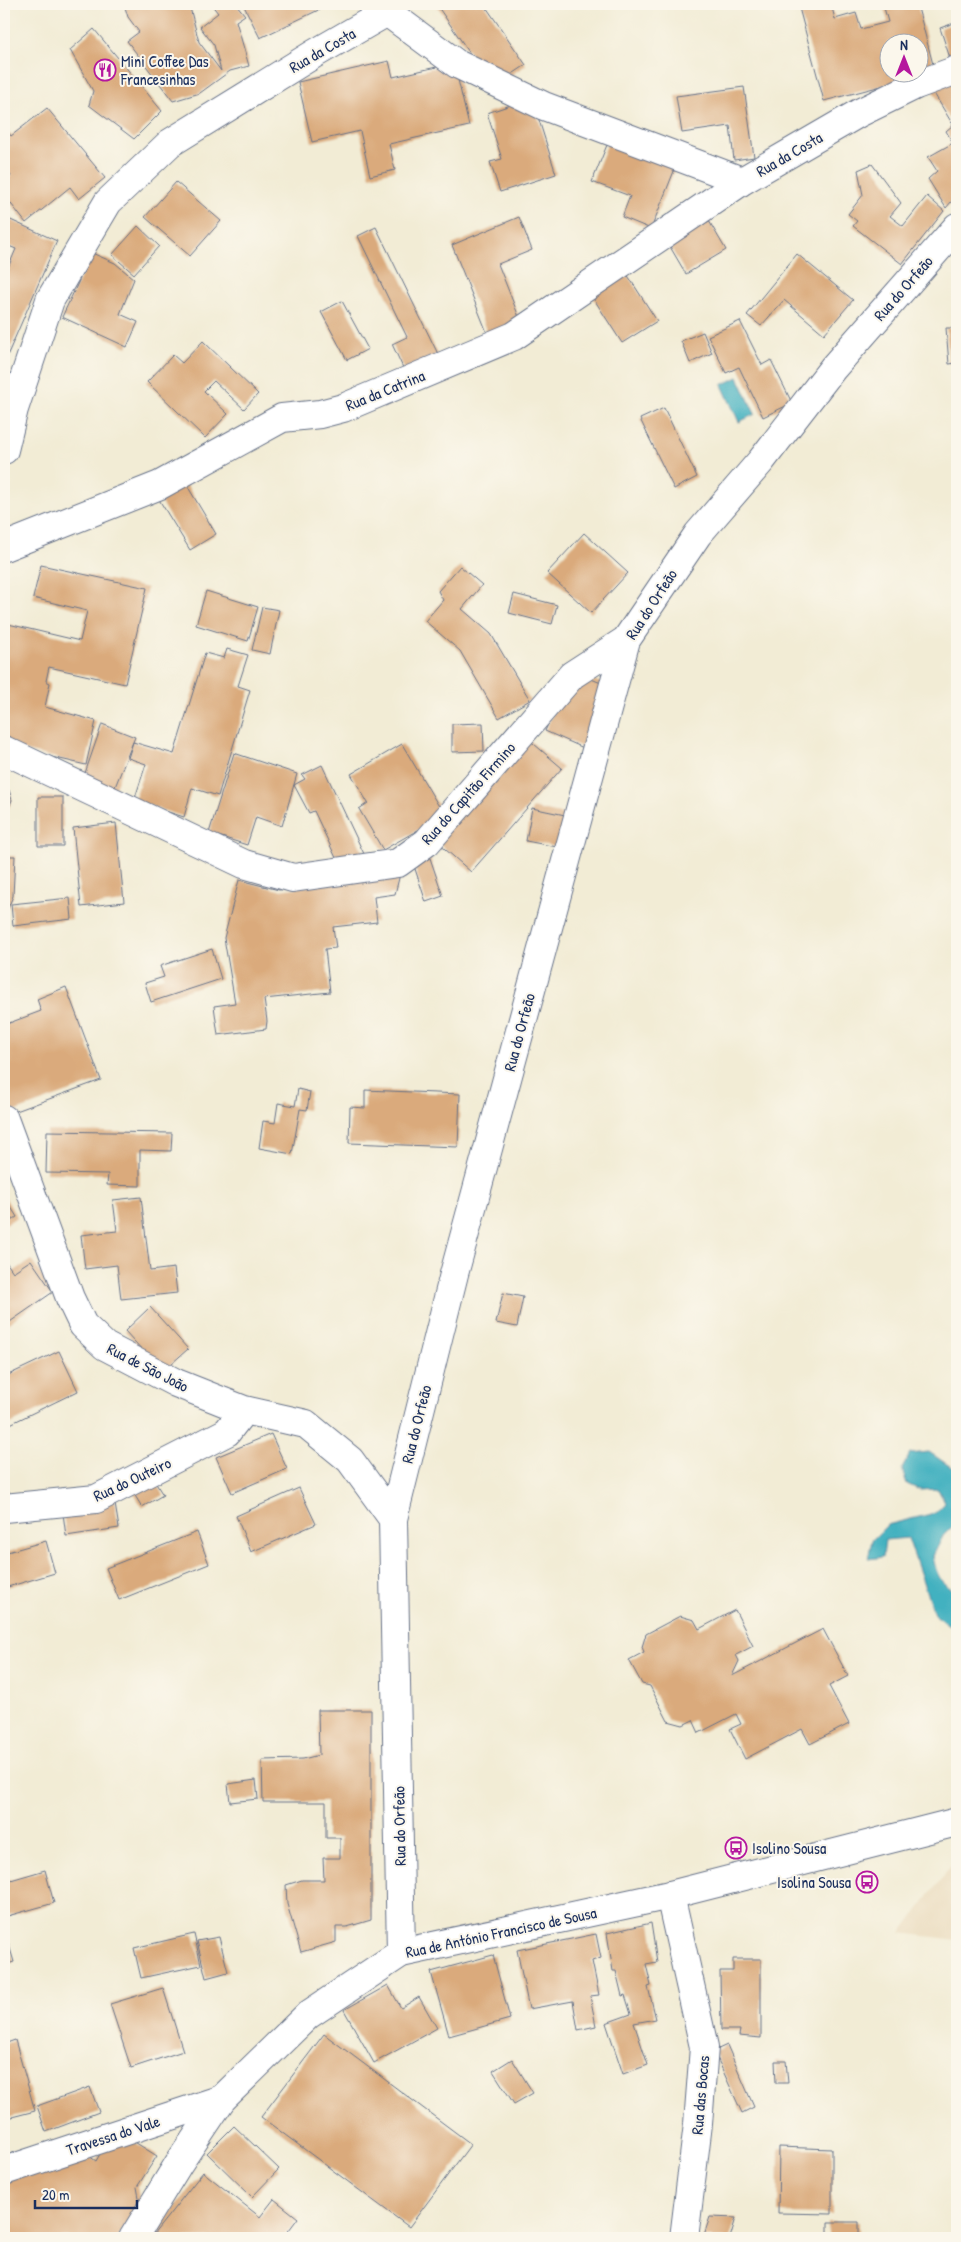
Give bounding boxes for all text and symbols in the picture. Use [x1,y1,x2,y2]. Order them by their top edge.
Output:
street label: Rua da Costa [285,22,359,78]
north arrow [878,32,928,82]
text: N [900,35,908,54]
place label: Mini Coffee Das Francesinhas [120,50,209,90]
restaurant icon: Mini Coffee Das Francesinhas [93,58,117,82]
street label: Rua da Costa [752,126,826,182]
street label: Rua do Orfeão [868,250,938,325]
street label: Rua da Catrina [342,364,428,416]
street label: Rua do Orfeão [620,564,682,643]
street label: Rua do Capitão Firmino [416,736,520,849]
street label: Rua do Orfeão [498,990,540,1073]
street label: Rua de São João [103,1337,193,1397]
street label: Rua do Orfeão [396,1382,436,1465]
street label: Rua do Outeiro [90,1451,175,1507]
street label: Rua do Orfeão [387,1785,411,1866]
bus stop icon: Isolino Sousa [724,1836,748,1860]
place label: Isolino Sousa [752,1837,826,1859]
bus stop icon: Isolina Sousa [855,1870,879,1894]
place label: Isolina Sousa [777,1871,851,1893]
street label: Rua de António Francisco de Sousa [403,1901,599,1963]
street label: Rua das Bocas [686,2055,714,2135]
street label: Travessa do Vale [63,2109,163,2160]
scale bar [35,2177,138,2209]
text: 20 m [42,2184,69,2205]

